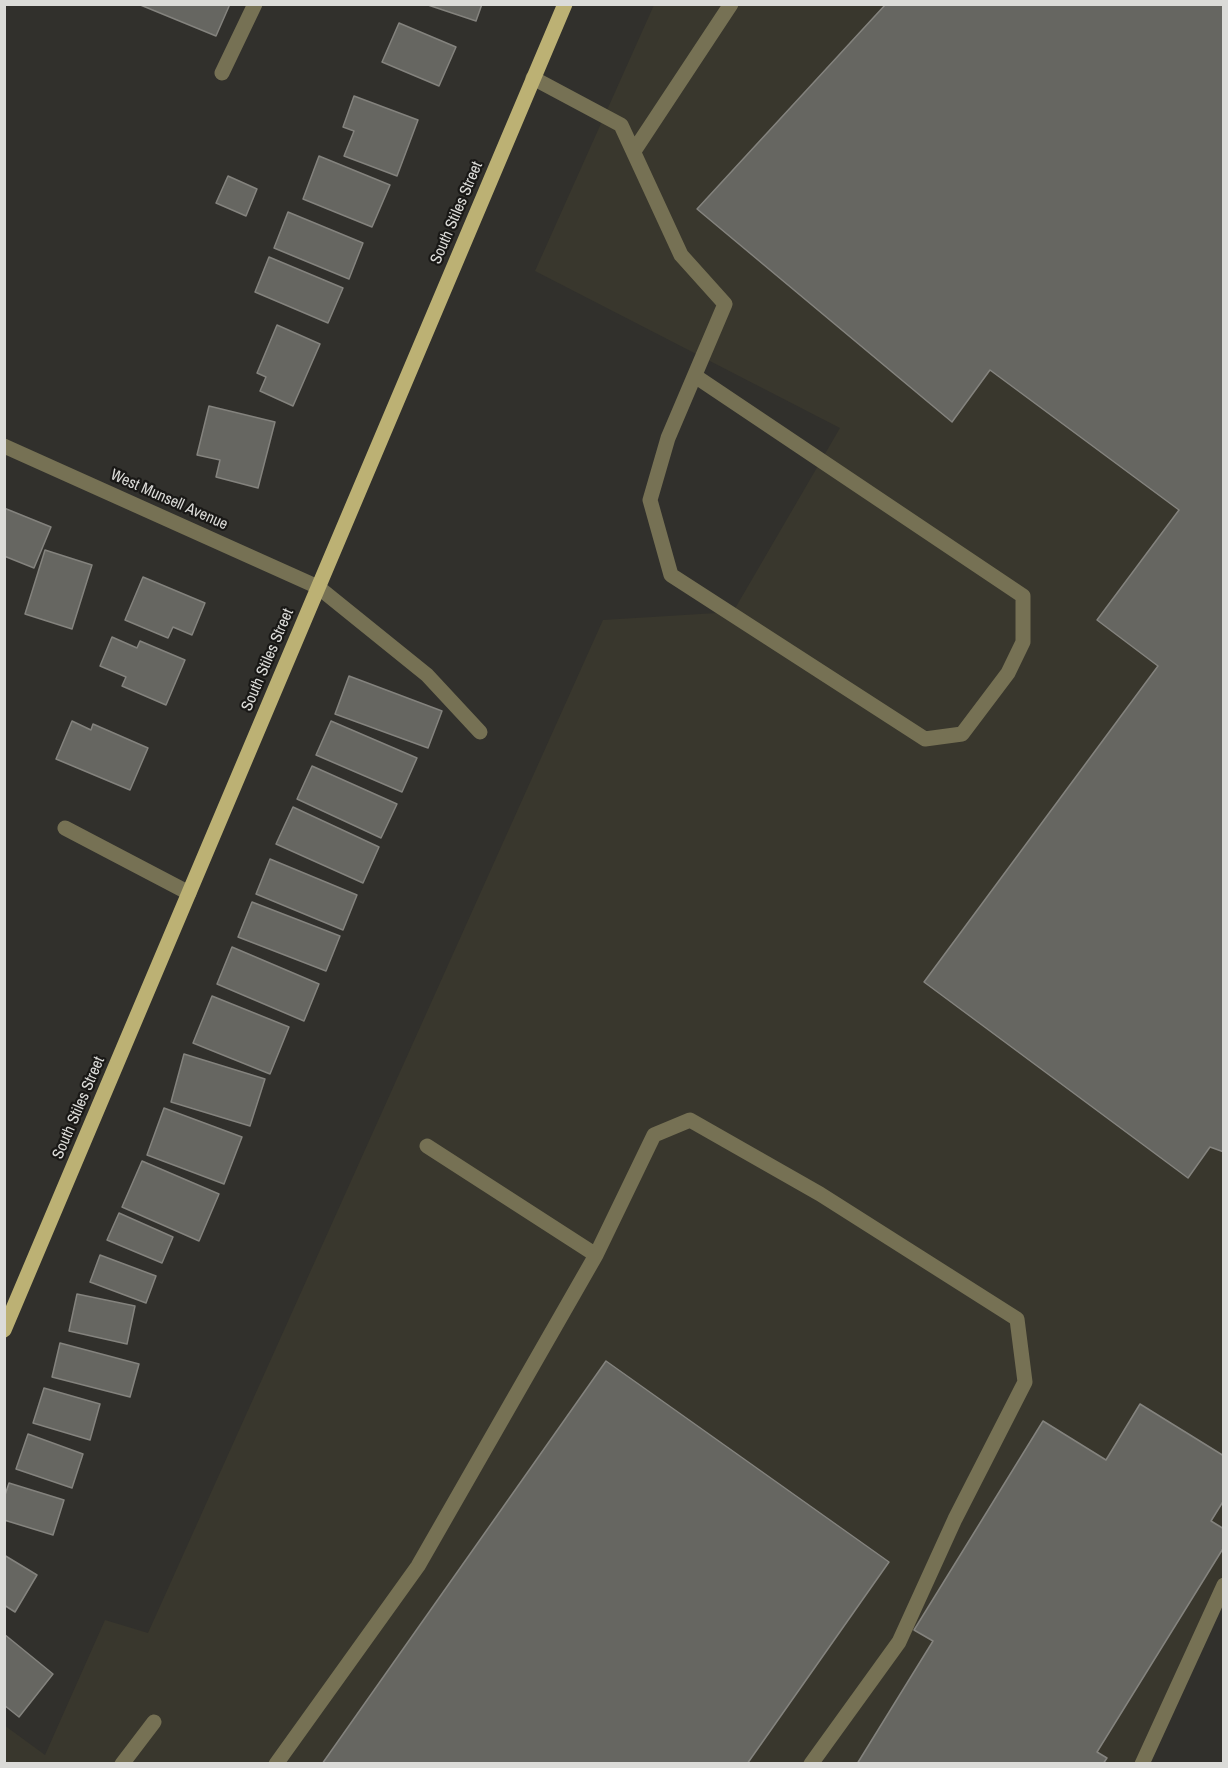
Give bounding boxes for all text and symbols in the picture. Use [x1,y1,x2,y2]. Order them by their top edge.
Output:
street label: South Stiles Street [427,159,487,267]
street label: West Munsell Avenue [107,466,231,534]
street label: South Stiles Street [238,606,298,714]
street label: South Stiles Street [49,1054,109,1162]

